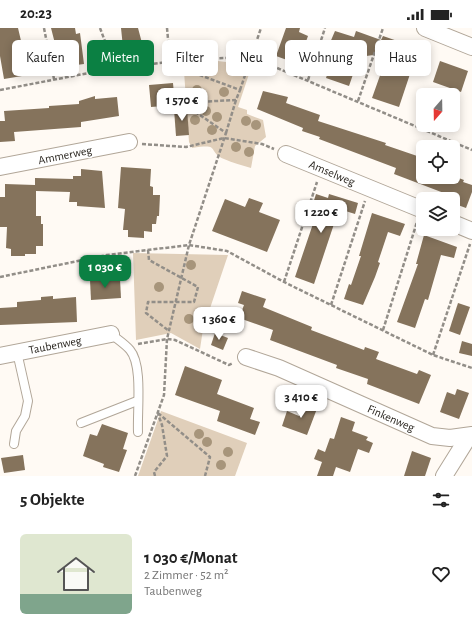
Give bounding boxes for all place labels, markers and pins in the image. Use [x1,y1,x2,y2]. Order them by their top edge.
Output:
pin: 1 570 € [145,88,219,122]
pin: 1 220 € [284,200,358,234]
pin: 1 030 € [68,255,142,289]
pin: 1 360 € [182,307,256,341]
pin: 3 410 € [264,385,338,419]

